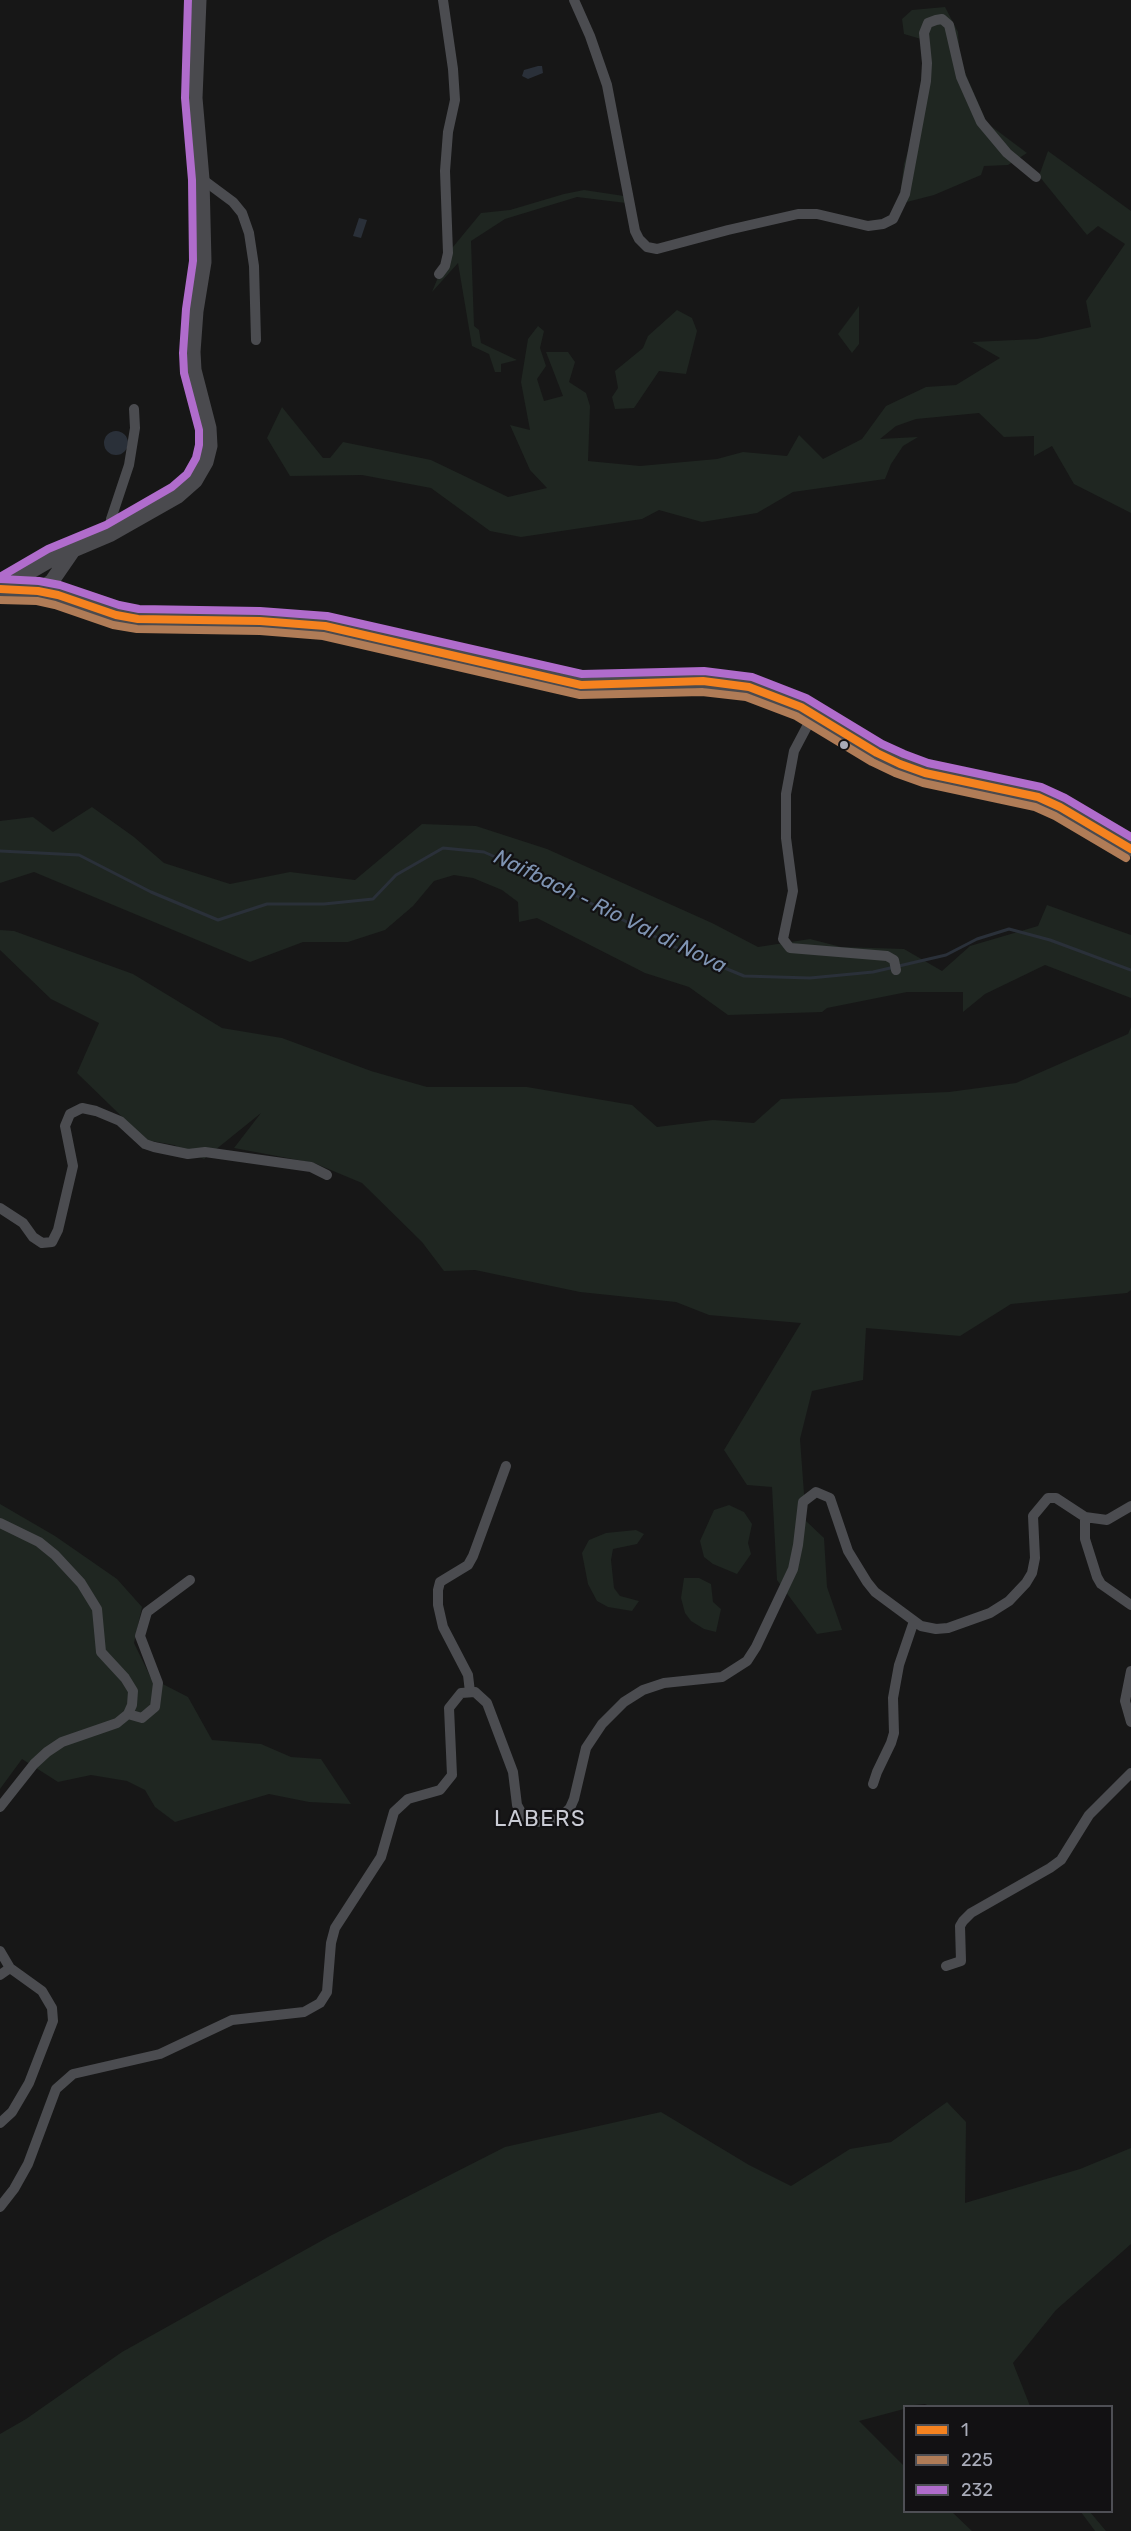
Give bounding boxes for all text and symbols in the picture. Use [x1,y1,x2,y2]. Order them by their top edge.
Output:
unlabelled marker [838,739,850,751]
water label: Naifbach - Rio Val di Nova [490,845,730,979]
district label: LABERS [494,1807,586,1833]
legend [903,2405,1113,2513]
text: 1 [961,2419,969,2441]
text: 225 [961,2449,993,2471]
text: 232 [961,2479,993,2501]

